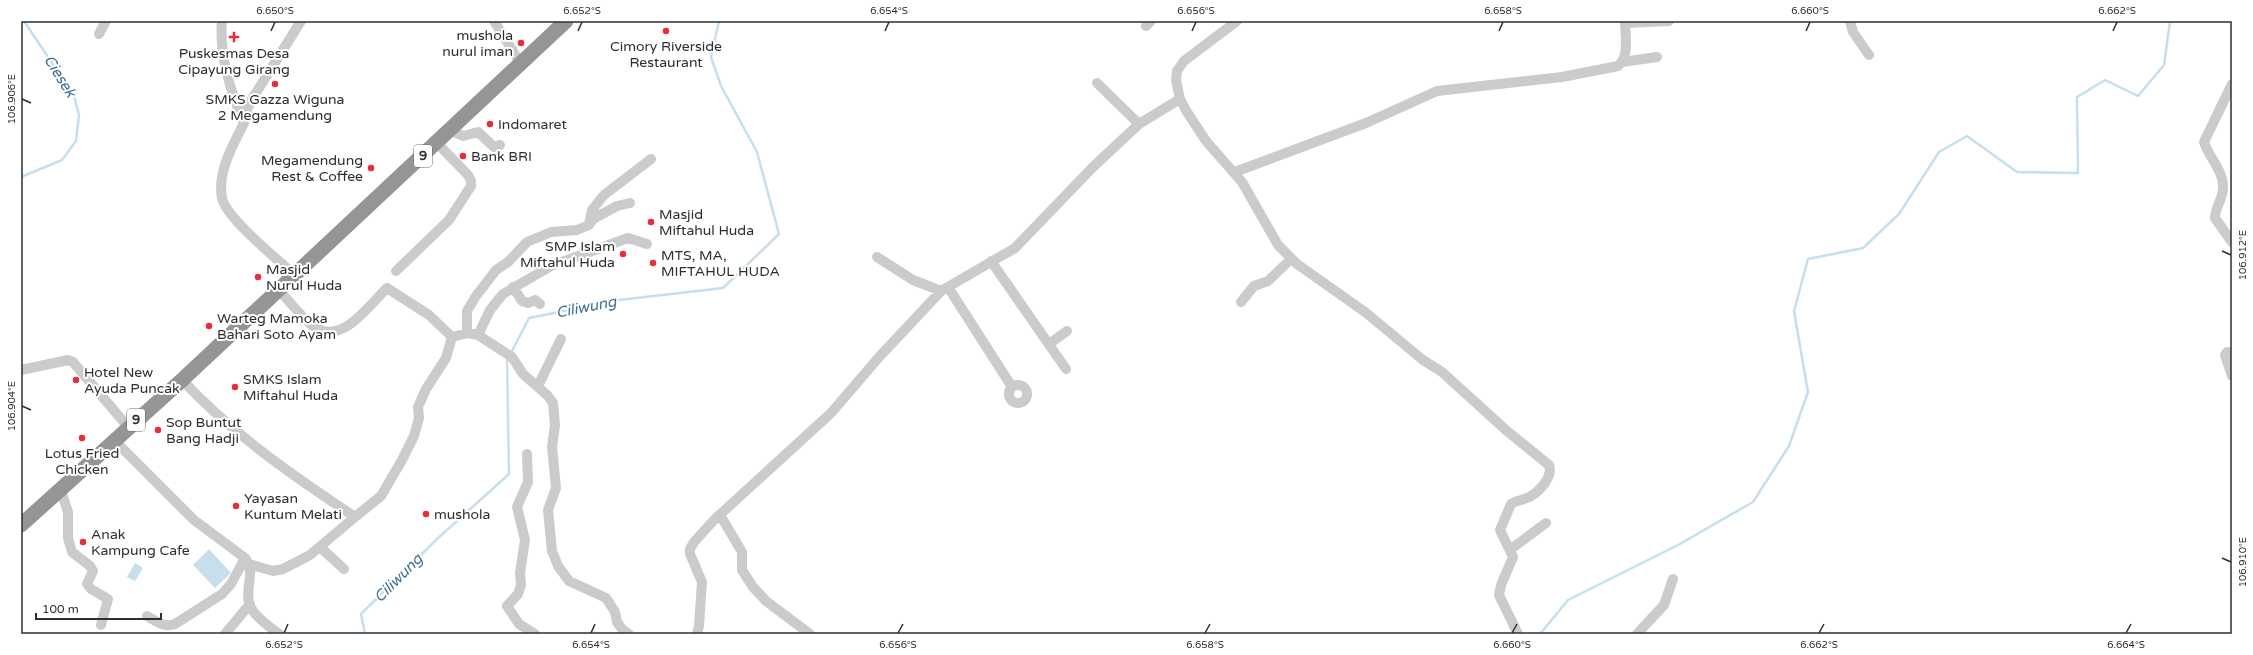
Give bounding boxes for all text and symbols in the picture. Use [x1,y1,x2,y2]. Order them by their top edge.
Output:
text: 6.650°S [256,5,294,17]
text: 6.652°S [563,5,601,17]
text: 6.654°S [870,5,908,17]
text: 6.656°S [1177,5,1215,17]
text: 6.658°S [1484,5,1522,17]
text: 6.660°S [1791,5,1829,17]
text: 6.662°S [2098,5,2136,17]
marker: Cimory Riverside Restaurant [661,26,671,36]
place label: mushola nurul iman [442,27,513,60]
marker: Puskesmas Desa Cipayung Girang [228,31,240,43]
marker: mushola nurul iman [516,38,526,48]
place label: Cimory Riverside Restaurant [610,38,722,71]
place label: Puskesmas Desa Cipayung Girang [178,45,290,78]
water label: Ciesek [40,52,81,102]
text: 106.906°E [6,74,18,124]
marker: SMKS Gazza Wiguna 2 Megamendung [270,79,280,89]
place label: SMKS Gazza Wiguna 2 Megamendung [206,91,344,124]
place label: Indomaret [498,116,568,133]
marker: Indomaret [485,119,495,129]
road number: 9 [414,145,432,167]
place label: Bank BRI [471,148,532,165]
marker: Bank BRI [458,151,468,161]
place label: Megamendung Rest & Coffee [261,152,363,185]
marker: Megamendung Rest & Coffee [366,163,376,173]
place label: Masjid Miftahul Huda [659,206,754,239]
marker: Masjid Miftahul Huda [646,217,656,227]
text: 106.912°E [2237,230,2249,280]
place label: SMP Islam Miftahul Huda [520,238,615,271]
place label: MTS, MA, MIFTAHUL HUDA [661,247,780,280]
marker: SMP Islam Miftahul Huda [618,249,628,259]
marker: MTS, MA, MIFTAHUL HUDA [648,258,658,268]
place label: Masjid Nurul Huda [266,261,342,294]
marker: Masjid Nurul Huda [253,272,263,282]
water label: Ciliwung [554,292,619,322]
place label: Warteg Mamoka Bahari Soto Ayam [217,310,336,343]
marker: Warteg Mamoka Bahari Soto Ayam [204,321,214,331]
place label: Hotel New Ayuda Puncak [84,364,180,397]
place label: SMKS Islam Miftahul Huda [243,371,338,404]
marker: Hotel New Ayuda Puncak [71,375,81,385]
text: 106.904°E [6,381,18,431]
marker: SMKS Islam Miftahul Huda [230,382,240,392]
road number: 9 [127,409,145,431]
place label: Sop Buntut Bang Hadji [166,414,242,447]
marker: Sop Buntut Bang Hadji [153,425,163,435]
marker: Lotus Fried Chicken [77,433,87,443]
place label: Lotus Fried Chicken [45,445,119,478]
place label: Yayasan Kuntum Melati [244,490,342,523]
marker: Yayasan Kuntum Melati [231,501,241,511]
place label: mushola [434,506,490,523]
marker: mushola [421,509,431,519]
place label: Anak Kampung Cafe [91,526,190,559]
marker: Anak Kampung Cafe [78,537,88,547]
text: 106.910°E [2237,537,2249,587]
water label: Ciliwung [370,549,427,606]
scale bar [36,595,161,621]
text: 100 m [42,602,79,616]
text: 6.652°S [265,639,303,651]
text: 6.654°S [572,639,610,651]
text: 6.656°S [879,639,917,651]
text: 6.658°S [1186,639,1224,651]
text: 6.660°S [1493,639,1531,651]
text: 6.662°S [1800,639,1838,651]
text: 6.664°S [2107,639,2145,651]

